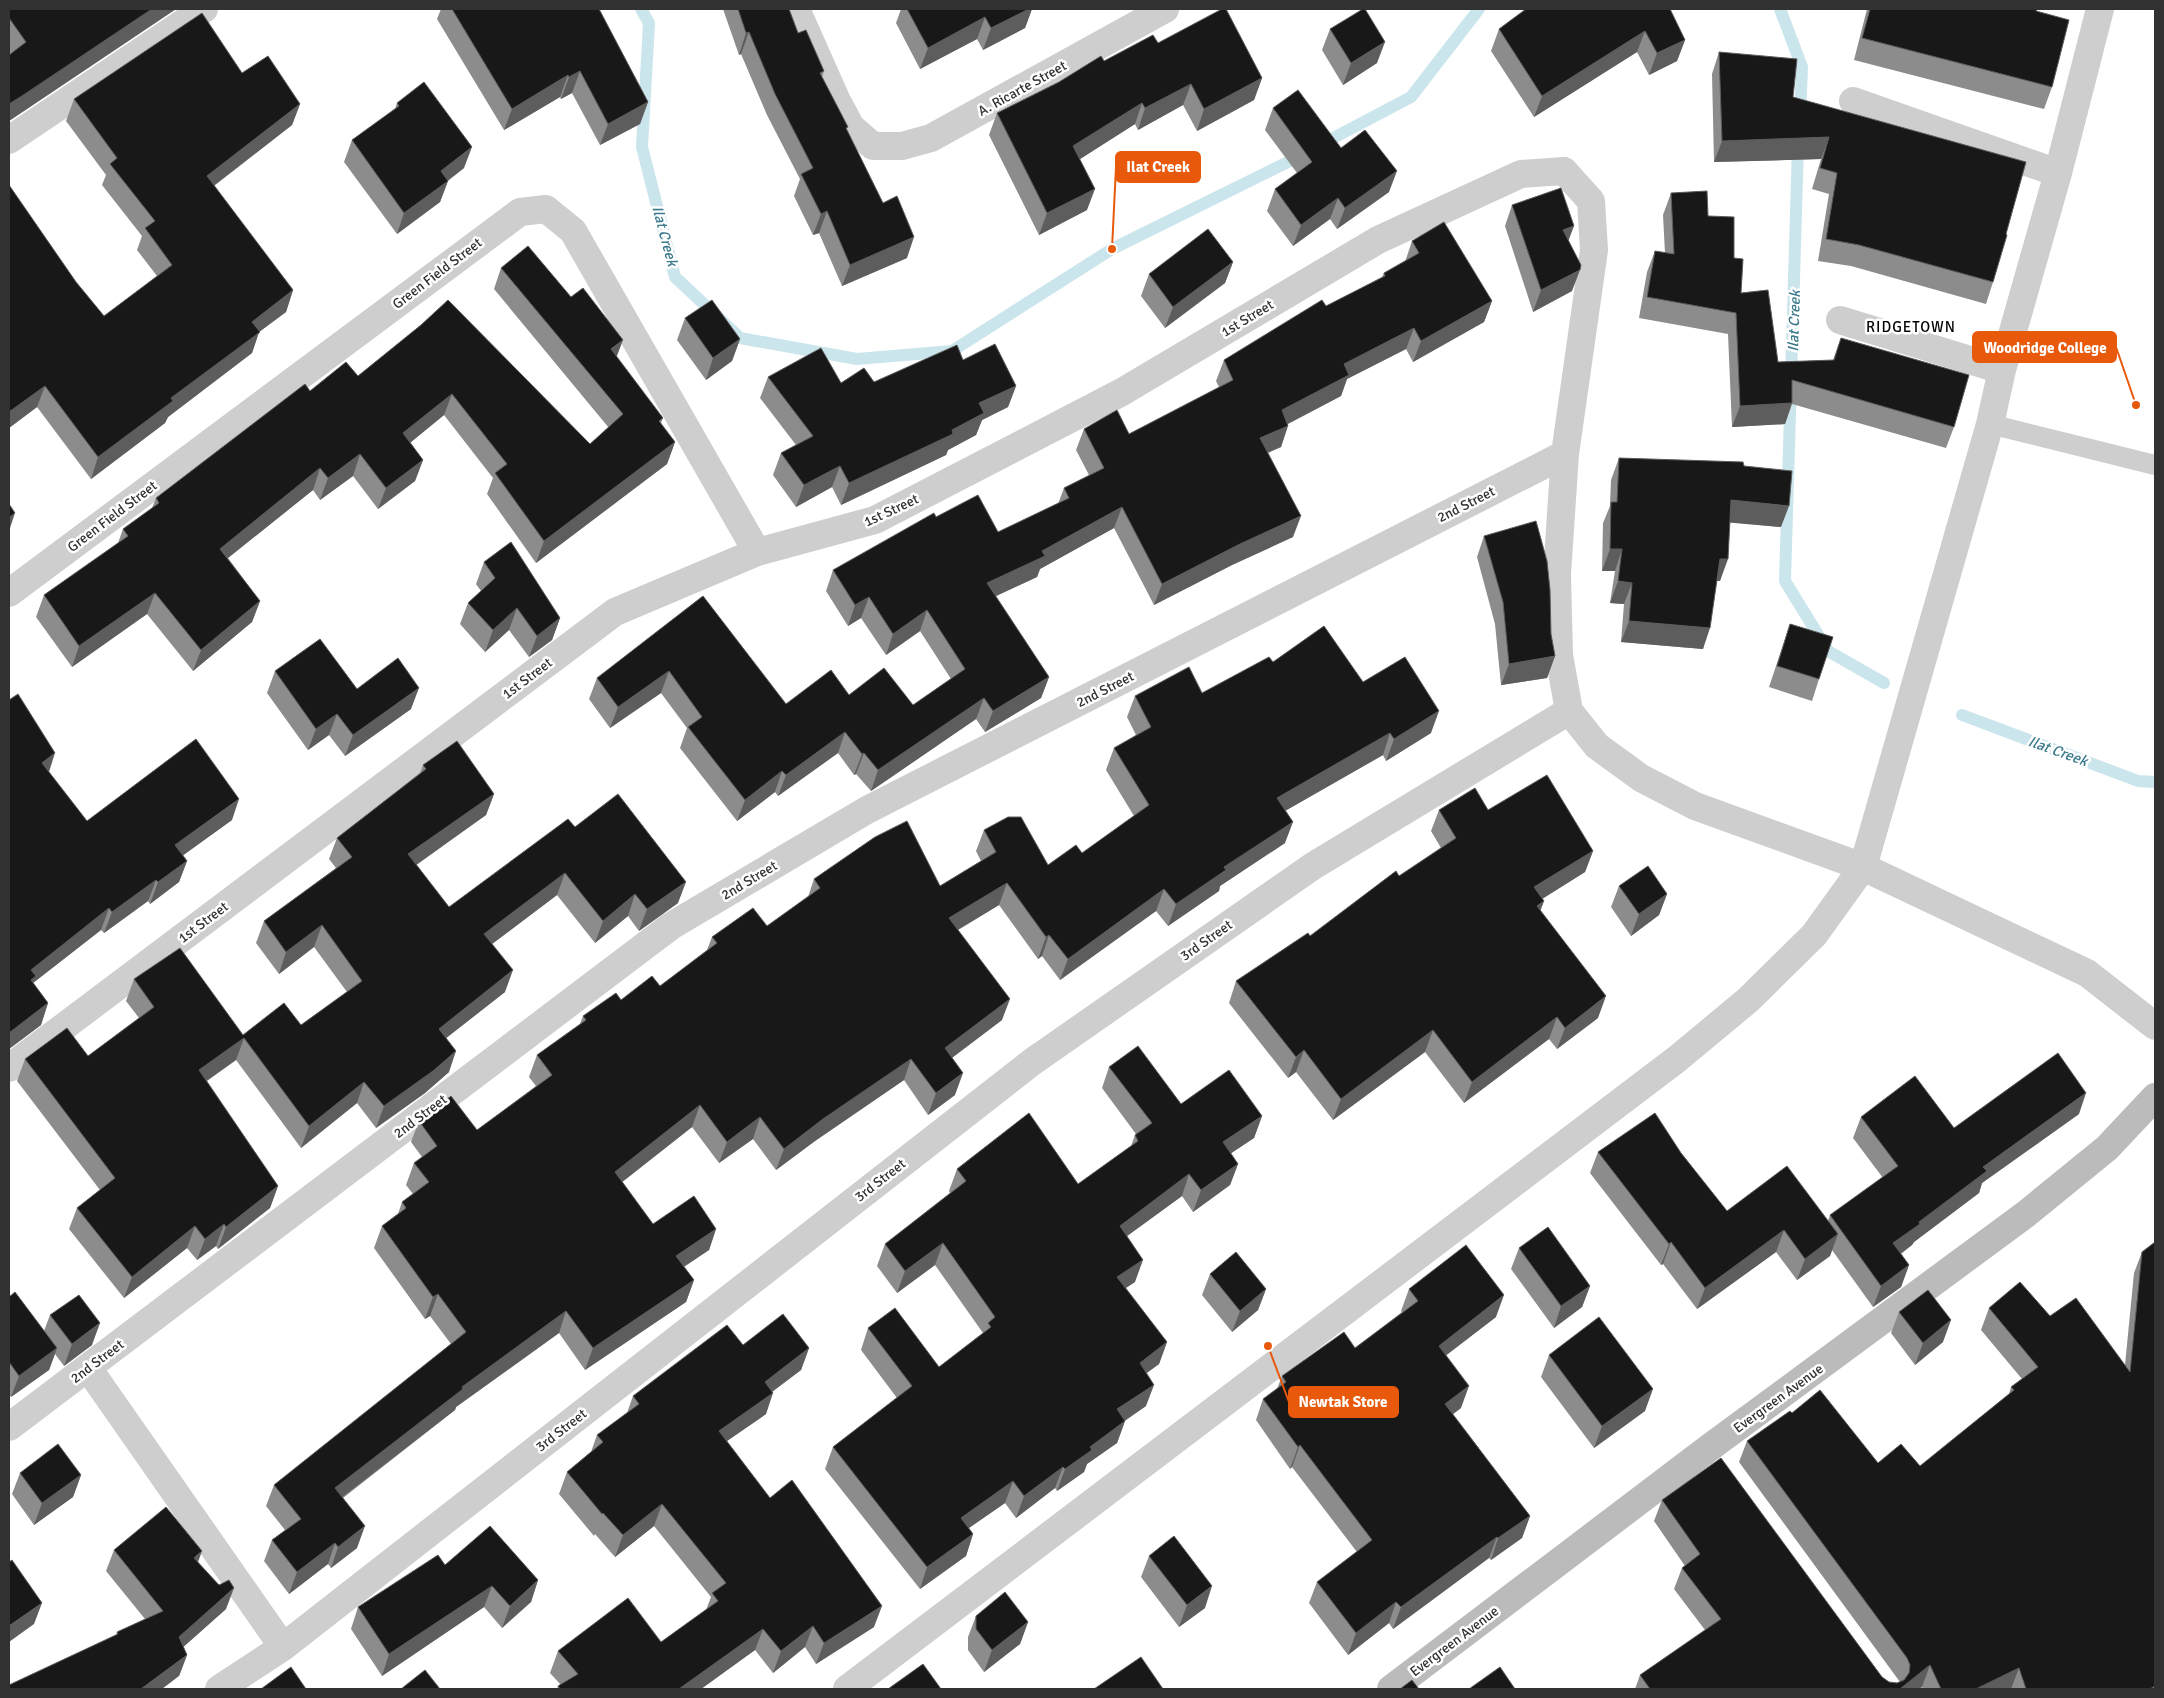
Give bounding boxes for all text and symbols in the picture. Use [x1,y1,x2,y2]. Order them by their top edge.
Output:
street label: A. Ricarte Street [975,57,1070,120]
callout: Ilat Creek [1116,152,1200,182]
text: Ilat Creek [1126,158,1190,176]
water label: Ilat Creek [648,204,682,270]
street label: Green Field Street [389,234,486,313]
water label: Ilat Creek [1784,288,1804,352]
street label: 1st Street [1218,296,1277,341]
district label: RIDGETOWN [1866,318,1956,336]
callout: Woodridge College [1973,332,2116,362]
text: Woodridge College [1983,339,2107,357]
street label: Green Field Street [64,477,161,556]
street label: 2nd Street [1435,483,1498,526]
street label: 1st Street [861,490,921,530]
street label: 1st Street [499,654,556,703]
street label: 2nd Street [1074,668,1137,711]
water label: Ilat Creek [2026,732,2091,771]
street label: 2nd Street [718,857,780,904]
street label: 1st Street [175,898,232,947]
street label: 3rd Street [1177,916,1236,964]
street label: 2nd Street [390,1091,450,1142]
street label: 3rd Street [852,1155,909,1205]
street label: 2nd Street [67,1336,127,1387]
street label: Evergreen Avenue [1730,1360,1826,1437]
callout: Newtak Store [1289,1387,1398,1417]
text: Newtak Store [1298,1393,1388,1411]
street label: 3rd Street [533,1405,590,1455]
street label: Evergreen Avenue [1407,1602,1502,1680]

